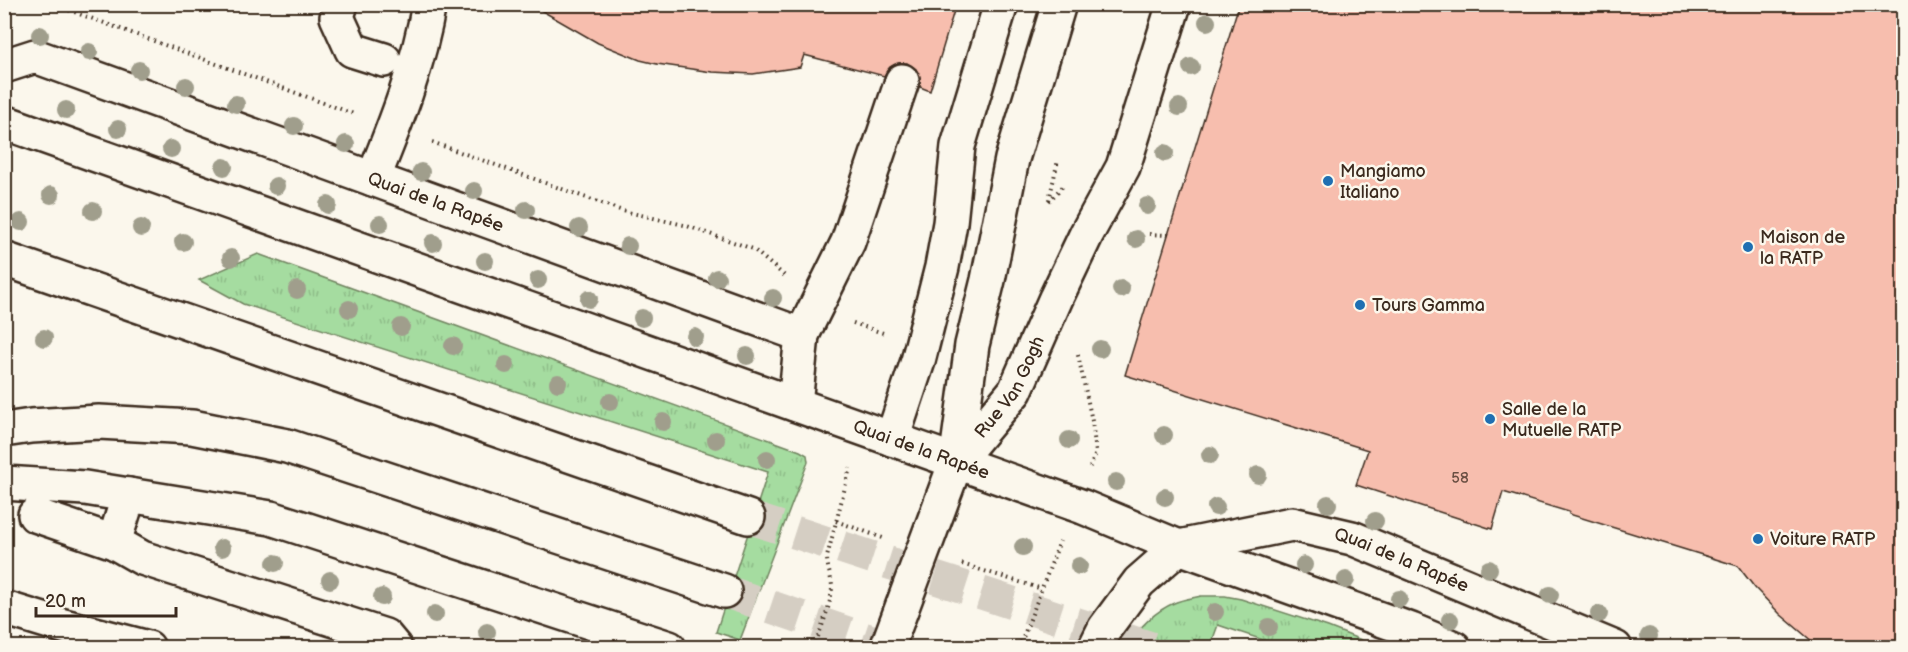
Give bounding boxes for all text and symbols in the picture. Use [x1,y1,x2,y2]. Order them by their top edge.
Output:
place label: Mangiamo Italiano [1340,161,1426,203]
street label: Quai de la Rapée [365,168,507,237]
marker: Mangiamo Italiano [1321,174,1335,188]
place label: Maison de la RATP [1760,227,1845,269]
marker: Maison de la RATP [1741,240,1755,254]
place label: Tours Gamma [1372,295,1485,316]
marker: Tours Gamma [1353,298,1367,312]
street label: Rue Van Gogh [970,333,1049,442]
place label: Salle de la Mutuelle RATP [1502,399,1622,441]
marker: Salle de la Mutuelle RATP [1483,412,1497,426]
street label: Quai de la Rapée [850,416,992,484]
house number: 58 [1451,469,1469,488]
street label: Quai de la Rapée [1332,524,1472,597]
place label: Voiture RATP [1770,529,1876,550]
marker: Voiture RATP [1751,532,1765,546]
scale bar [36,580,176,618]
text: 20 m [45,591,86,612]

